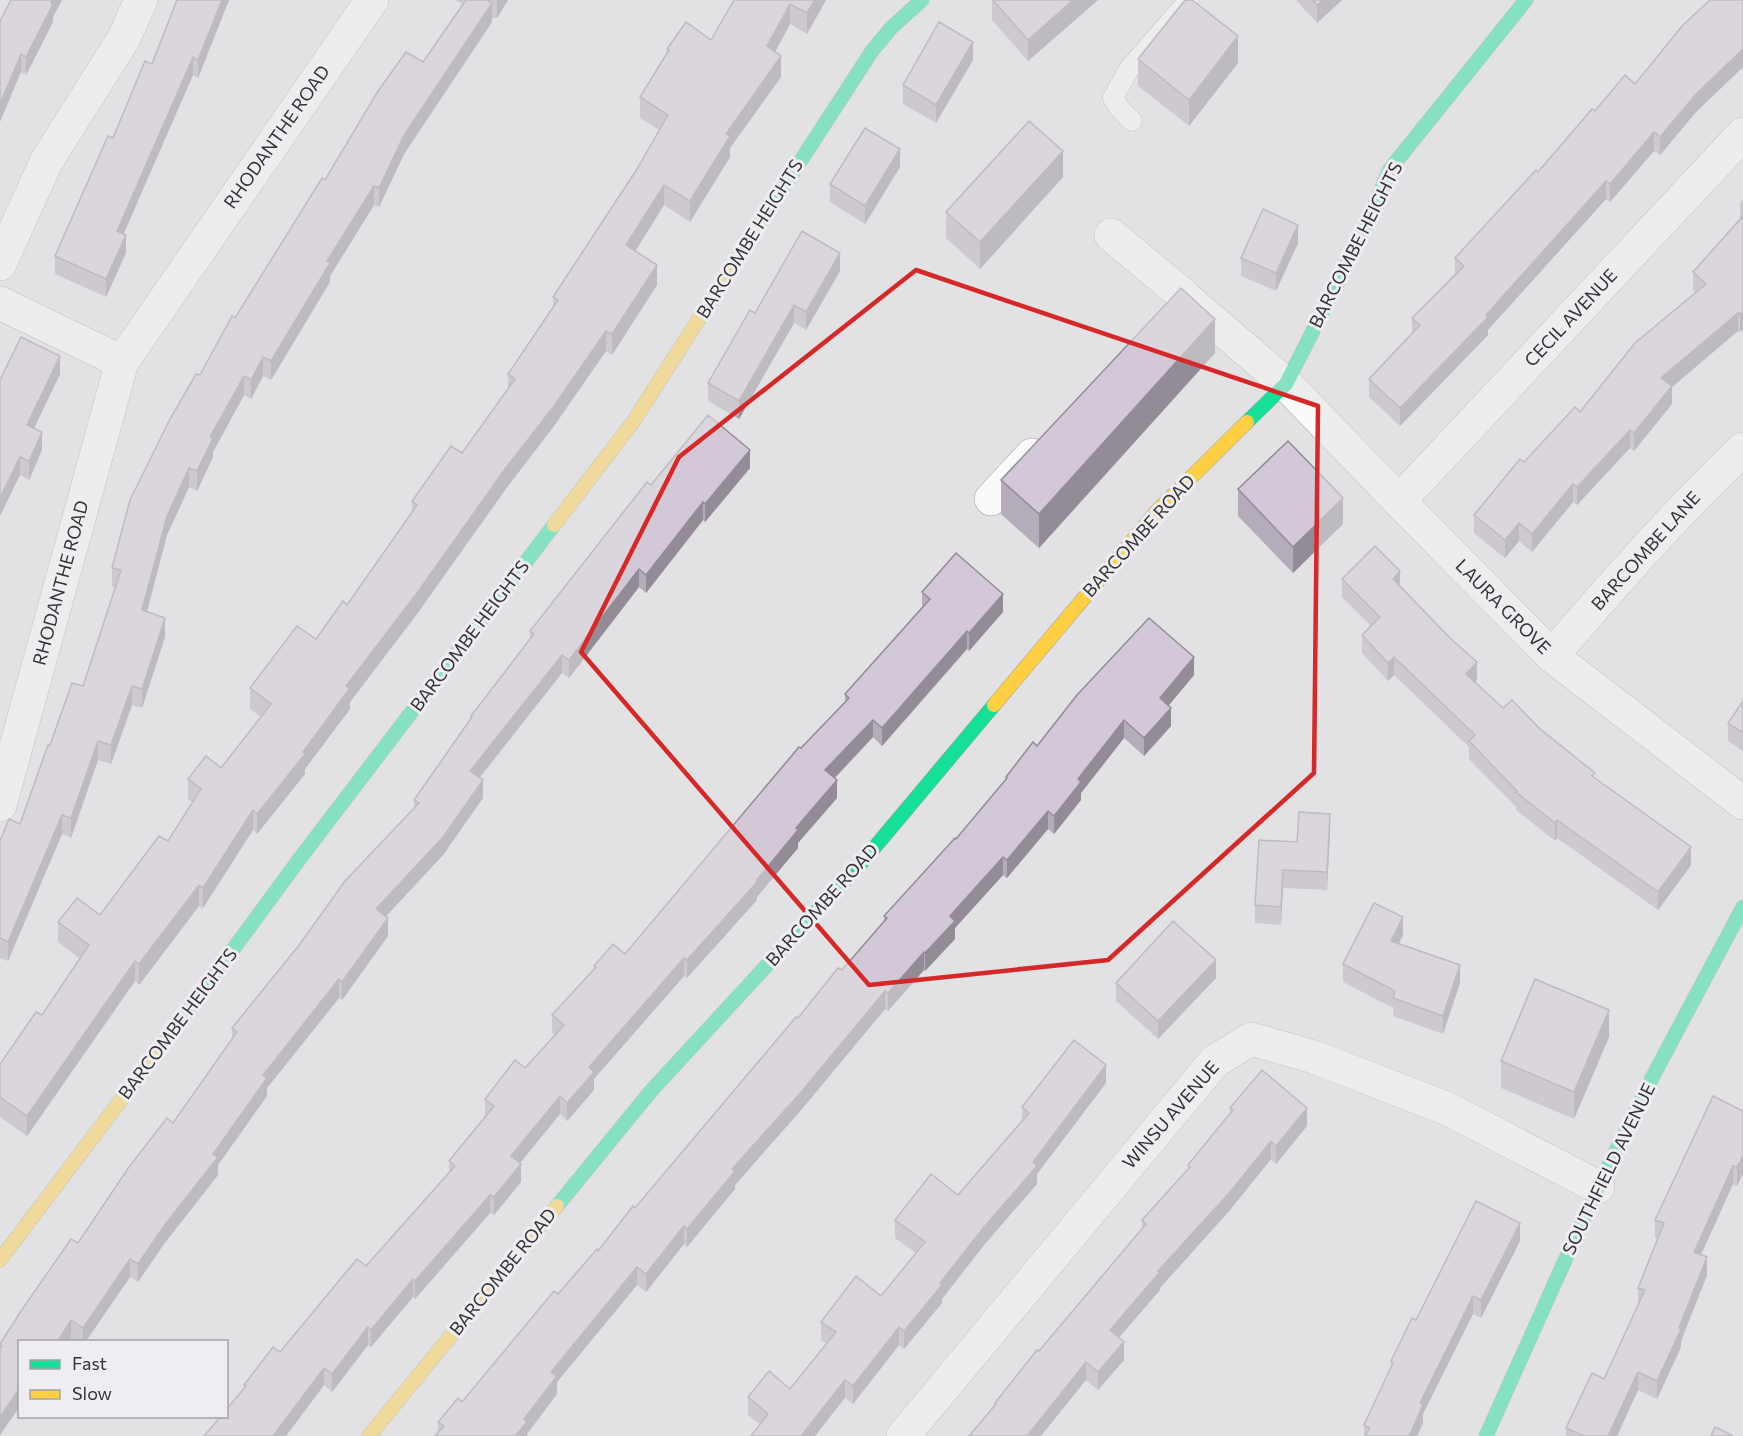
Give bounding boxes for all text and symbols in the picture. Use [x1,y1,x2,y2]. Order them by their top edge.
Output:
street label: RHODANTHE ROAD [218,61,334,212]
street label: BARCOMBE HEIGHTS [691,155,807,322]
street label: BARCOMBE HEIGHTS [1304,158,1407,331]
street label: CECIL AVENUE [1519,264,1621,371]
street label: BARCOMBE ROAD [1078,470,1199,601]
street label: BARCOMBE LANE [1586,486,1704,614]
street label: RHODANTHE ROAD [27,498,93,668]
street label: LAURA GROVE [1452,554,1556,658]
street label: BARCOMBE HEIGHTS [405,556,533,715]
street label: BARCOMBE ROAD [761,839,882,970]
street label: BARCOMBE HEIGHTS [113,944,241,1103]
street label: WINSU AVENUE [1117,1056,1223,1173]
street label: SOUTHFIELD AVENUE [1557,1079,1659,1258]
street label: BARCOMBE ROAD [444,1203,560,1339]
legend [18,1340,228,1418]
text: Fast [72,1352,107,1374]
text: Slow [72,1382,112,1404]

